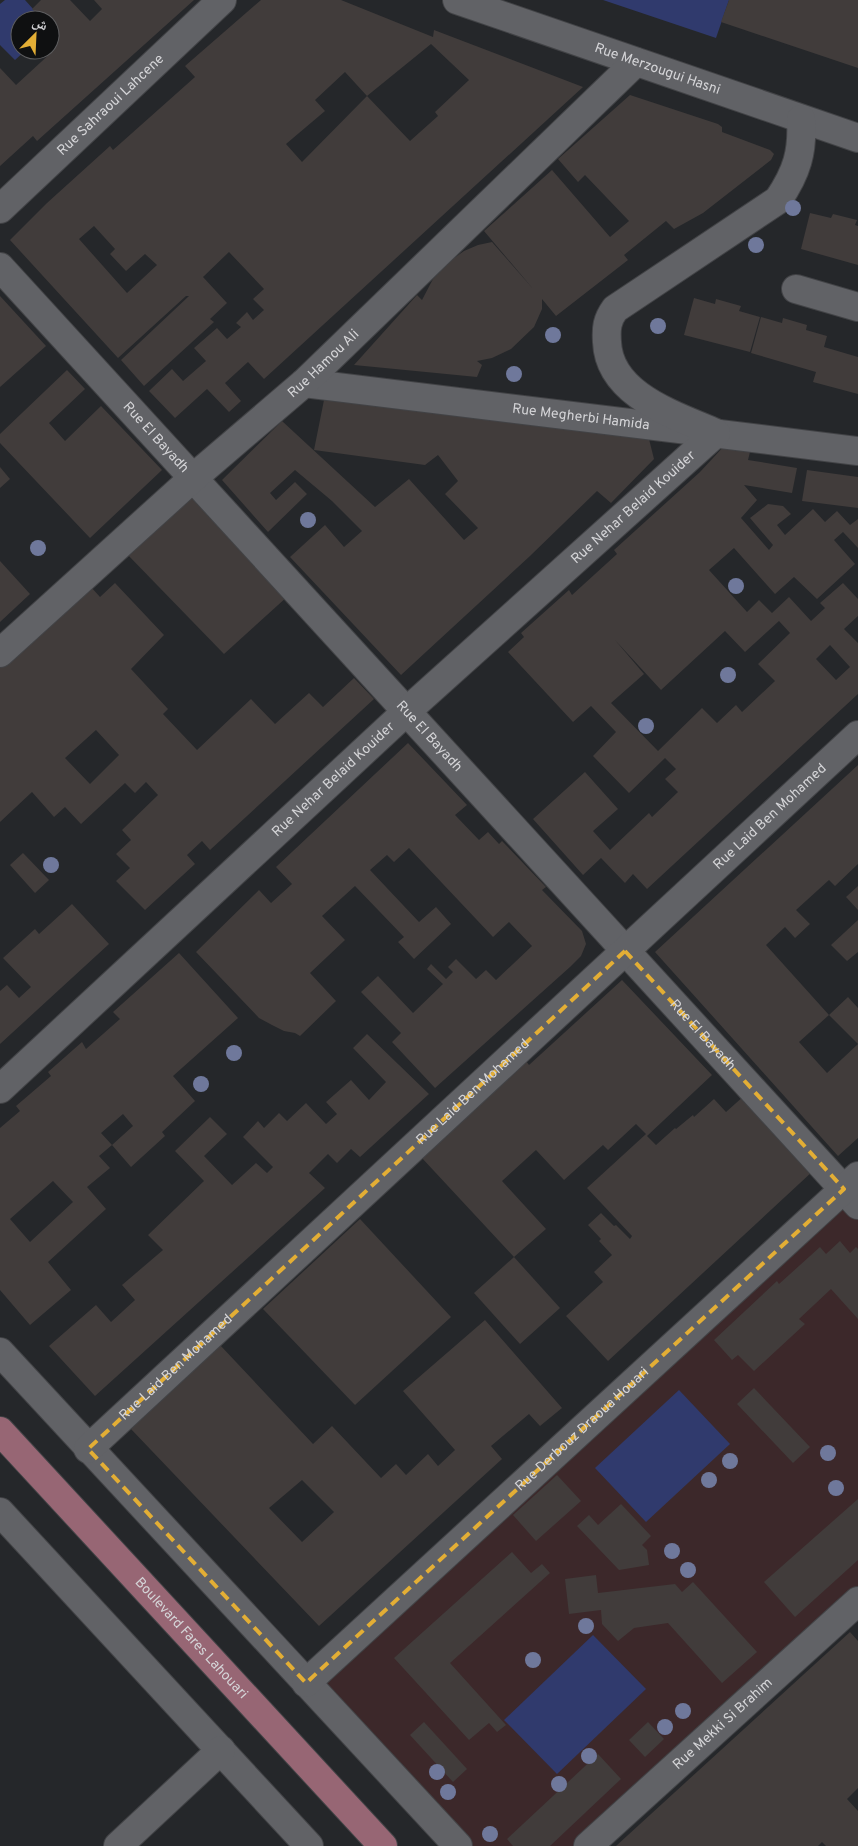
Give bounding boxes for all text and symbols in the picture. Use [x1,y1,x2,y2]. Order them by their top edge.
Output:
north arrow [10,10,60,60]
text: ش [29,14,50,35]
street label: Rue Merzougui Hasni [592,39,723,99]
street label: Rue Sahraoui Lahcene [54,50,168,159]
street label: Rue Hamou Ali [284,326,363,402]
street label: Rue El Bayadh [119,398,193,476]
street label: Rue Megherbi Hamida [511,400,651,434]
street label: Rue Nehar Belaid Kouider [568,447,699,568]
street label: Rue El Bayadh [393,697,466,775]
street label: Rue Nehar Belaid Kouider [269,718,399,840]
street label: Rue Laid Ben Mohamed [710,760,830,873]
street label: Rue El Bayadh [666,996,739,1074]
street label: Rue Laid Ben Mohamed [413,1035,533,1149]
street label: Rue Laid Ben Mohamed [116,1311,236,1424]
street label: Rue Derbouz Draoua Houari [512,1364,653,1495]
street label: Boulevard Fares Lahouari [131,1574,251,1702]
street label: Rue Mekki Si Brahim [669,1674,776,1773]

